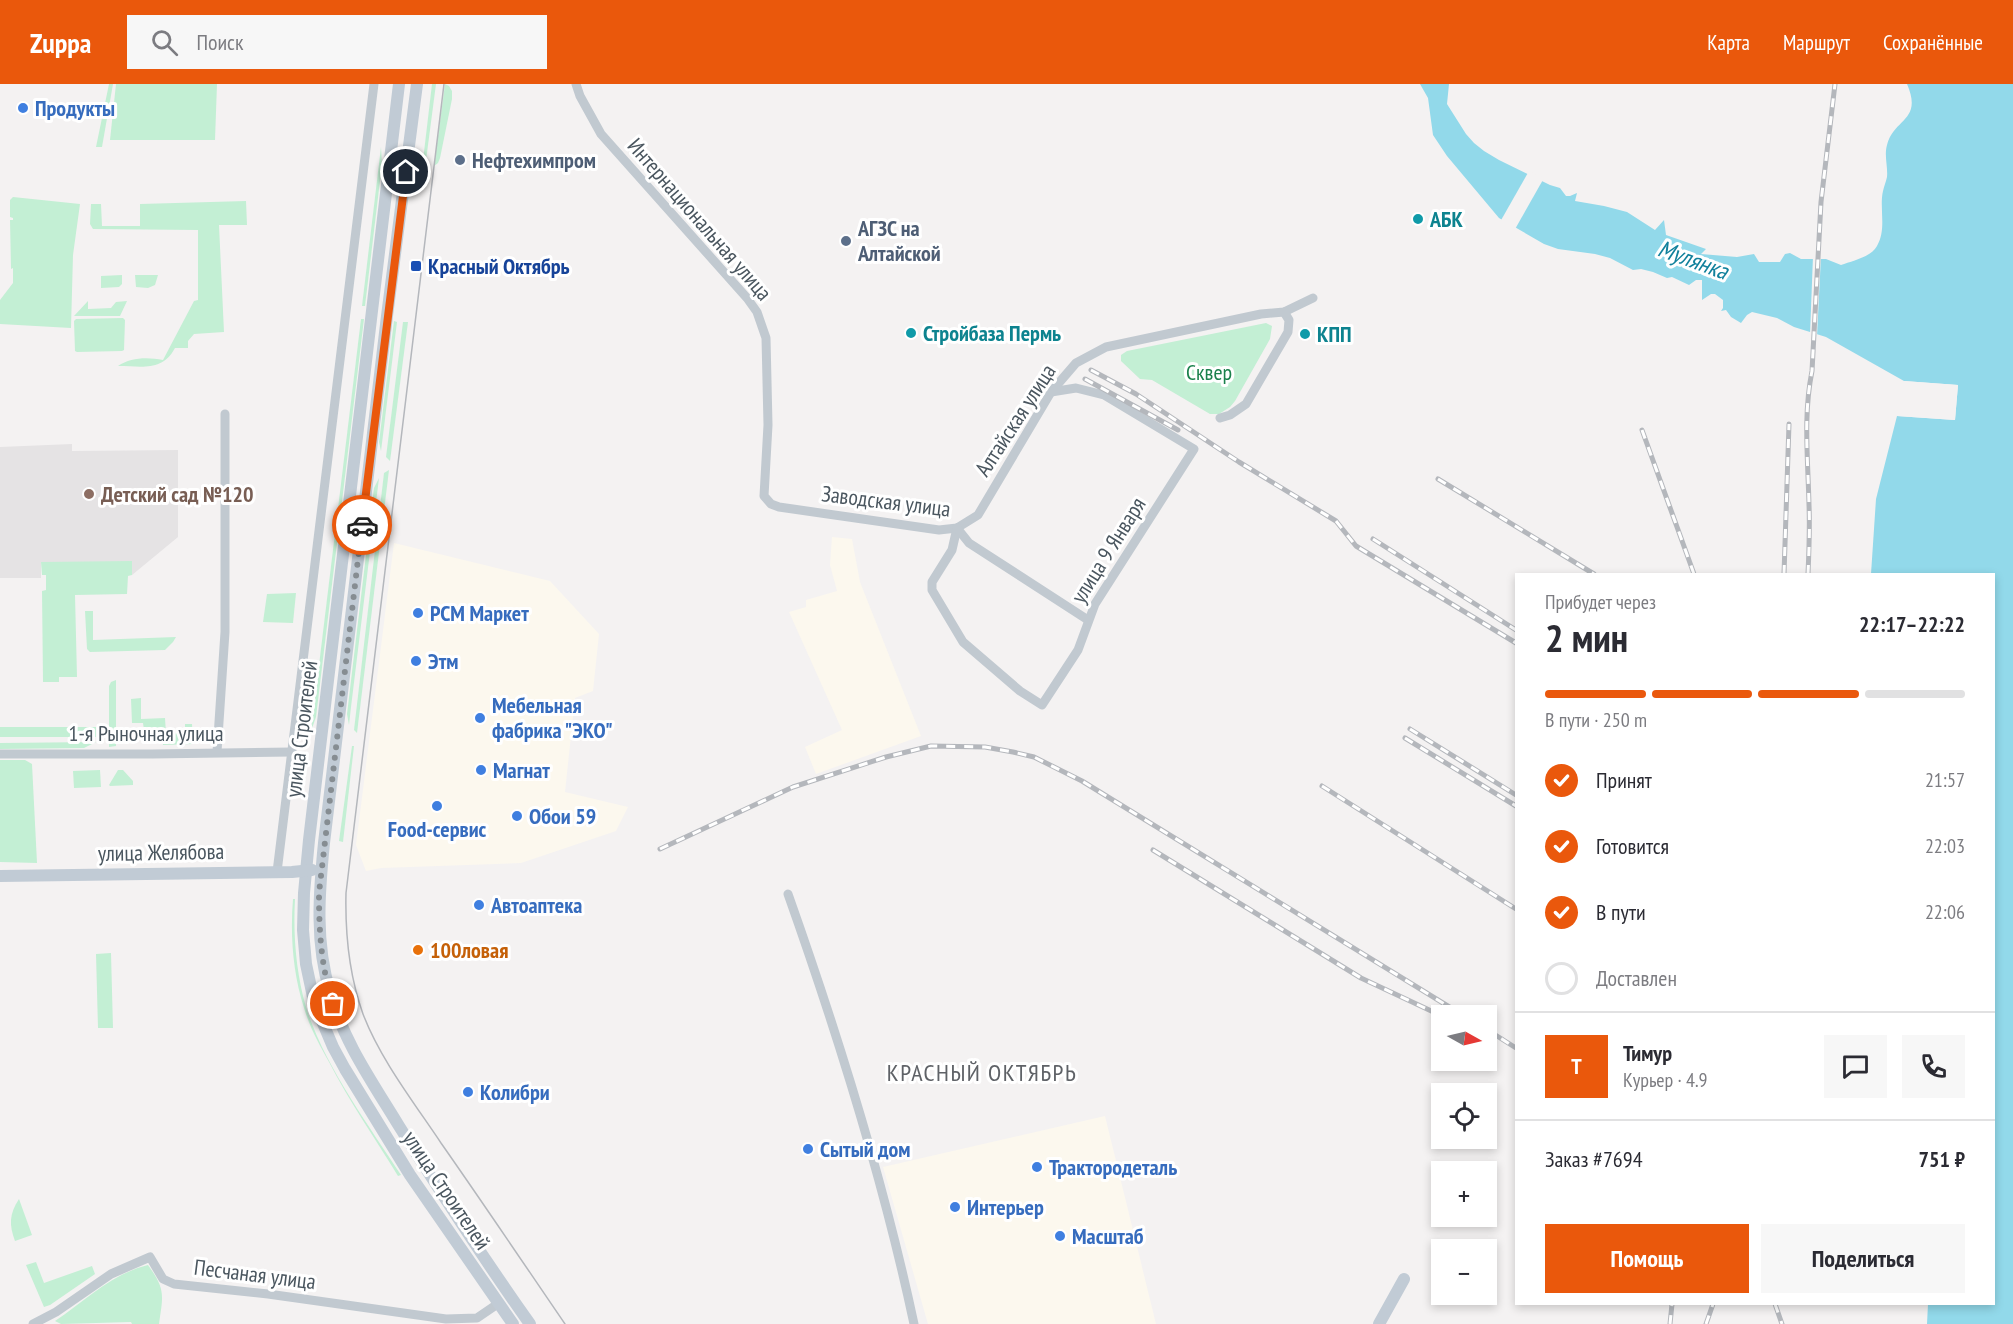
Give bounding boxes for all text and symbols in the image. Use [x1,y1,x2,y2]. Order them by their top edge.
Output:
search box [127,15,547,69]
text: Zuppa [30,24,91,61]
icon: search [148,26,181,59]
text: Поиск [196,28,243,56]
text: Карта [1707,29,1750,56]
text: Маршрут [1783,29,1850,56]
text: Сохранённые [1883,29,1983,56]
place label: Продукты [35,94,115,122]
marker: Продукты [16,101,30,115]
street label: Интернациональная улица [622,132,778,306]
pin [380,146,431,197]
place label: Нефтехимпром [472,146,596,174]
marker: Нефтехимпром [453,153,467,167]
icon: home [389,155,422,188]
place label: АБК [1429,205,1463,233]
marker: АБК [1411,212,1425,226]
place label: АГЗС на Алтайской [857,214,941,267]
water label: Мулянка [1654,233,1734,287]
marker: АГЗС на Алтайской [839,234,853,248]
place label: Красный Октябрь [428,252,570,280]
marker: Красный Октябрь [409,259,423,273]
place label: Стройбаза Пермь [923,319,1061,347]
place label: КПП [1317,320,1351,348]
marker: Стройбаза Пермь [904,326,918,340]
marker: КПП [1298,327,1312,341]
park label: Сквер [1186,358,1232,386]
street label: Алтайская улица [968,359,1062,481]
street label: Заводская улица [820,479,952,523]
place label: Детский сад №120 [101,480,253,508]
marker: Детский сад №120 [82,487,96,501]
street label: улица 9 Января [1064,492,1152,608]
courier [332,495,392,555]
icon: car [346,509,379,542]
text: Прибудет через [1545,589,1656,615]
place label: РСМ Маркет [430,599,529,627]
marker: РСМ Маркет [411,606,425,620]
text: 22:17–22:22 [1859,610,1965,638]
text: 2 мин [1545,612,1628,663]
place label: Этм [428,647,458,675]
marker: Этм [409,654,423,668]
street label: улица Строителей [279,659,323,799]
place label: Мебельная фабрика "ЭКО" [492,691,613,744]
text: В пути · 250 m [1545,707,1647,733]
marker: Мебельная фабрика "ЭКО" [473,711,487,725]
street label: 1-я Рыночная улица [69,719,224,747]
place label: Магнат [493,756,550,784]
marker: Магнат [474,763,488,777]
icon: check [1545,764,1578,797]
text: Принят [1596,766,1652,794]
text: 21:57 [1925,767,1965,793]
marker: Food-сервис [430,799,444,813]
place label: Обои 59 [529,802,596,830]
marker: Обои 59 [510,809,524,823]
place label: Food-сервис [388,815,487,843]
icon: check [1545,830,1578,863]
text: Готовится [1596,832,1669,860]
text: 22:03 [1925,833,1965,859]
street label: улица Желябова [98,837,224,867]
place label: Автоаптека [490,891,582,919]
icon: check [1545,896,1578,929]
marker: Автоаптека [472,898,486,912]
text: В пути [1596,898,1646,926]
text: 22:06 [1925,899,1965,925]
place label: 100ловая [430,936,508,964]
marker: 100ловая [411,943,425,957]
text: Доставлен [1596,964,1677,992]
pin [307,978,358,1029]
icon: bag [316,987,349,1020]
north arrow [1431,1005,1497,1071]
map controls [1431,1005,1497,1305]
button: chat [1824,1035,1887,1098]
button: phone [1902,1035,1965,1098]
text: Тимур [1623,1039,1672,1067]
text: Т [1571,1052,1582,1080]
district label: КРАСНЫЙ ОКТЯБРЬ [887,1057,1077,1088]
text: Курьер · 4.9 [1623,1067,1708,1093]
place label: Колибри [480,1078,550,1106]
button: locate [1431,1083,1497,1149]
marker: Колибри [461,1085,475,1099]
street label: улица Строителей [397,1125,497,1255]
place label: Сытый дом [820,1135,911,1163]
marker: Сытый дом [801,1142,815,1156]
text: Заказ #7694 [1545,1145,1643,1173]
text: 751 ₽ [1918,1145,1965,1173]
place label: Трактородеталь [1049,1153,1177,1181]
marker: Трактородеталь [1030,1160,1044,1174]
button: + [1431,1161,1497,1227]
place label: Интерьер [967,1193,1044,1221]
marker: Интерьер [948,1200,962,1214]
place label: Масштаб [1072,1222,1144,1250]
button: Помощь [1545,1224,1749,1293]
button: Поделиться [1761,1224,1965,1293]
marker: Масштаб [1053,1229,1067,1243]
button: − [1431,1239,1497,1305]
street label: Песчаная улица [193,1253,317,1295]

